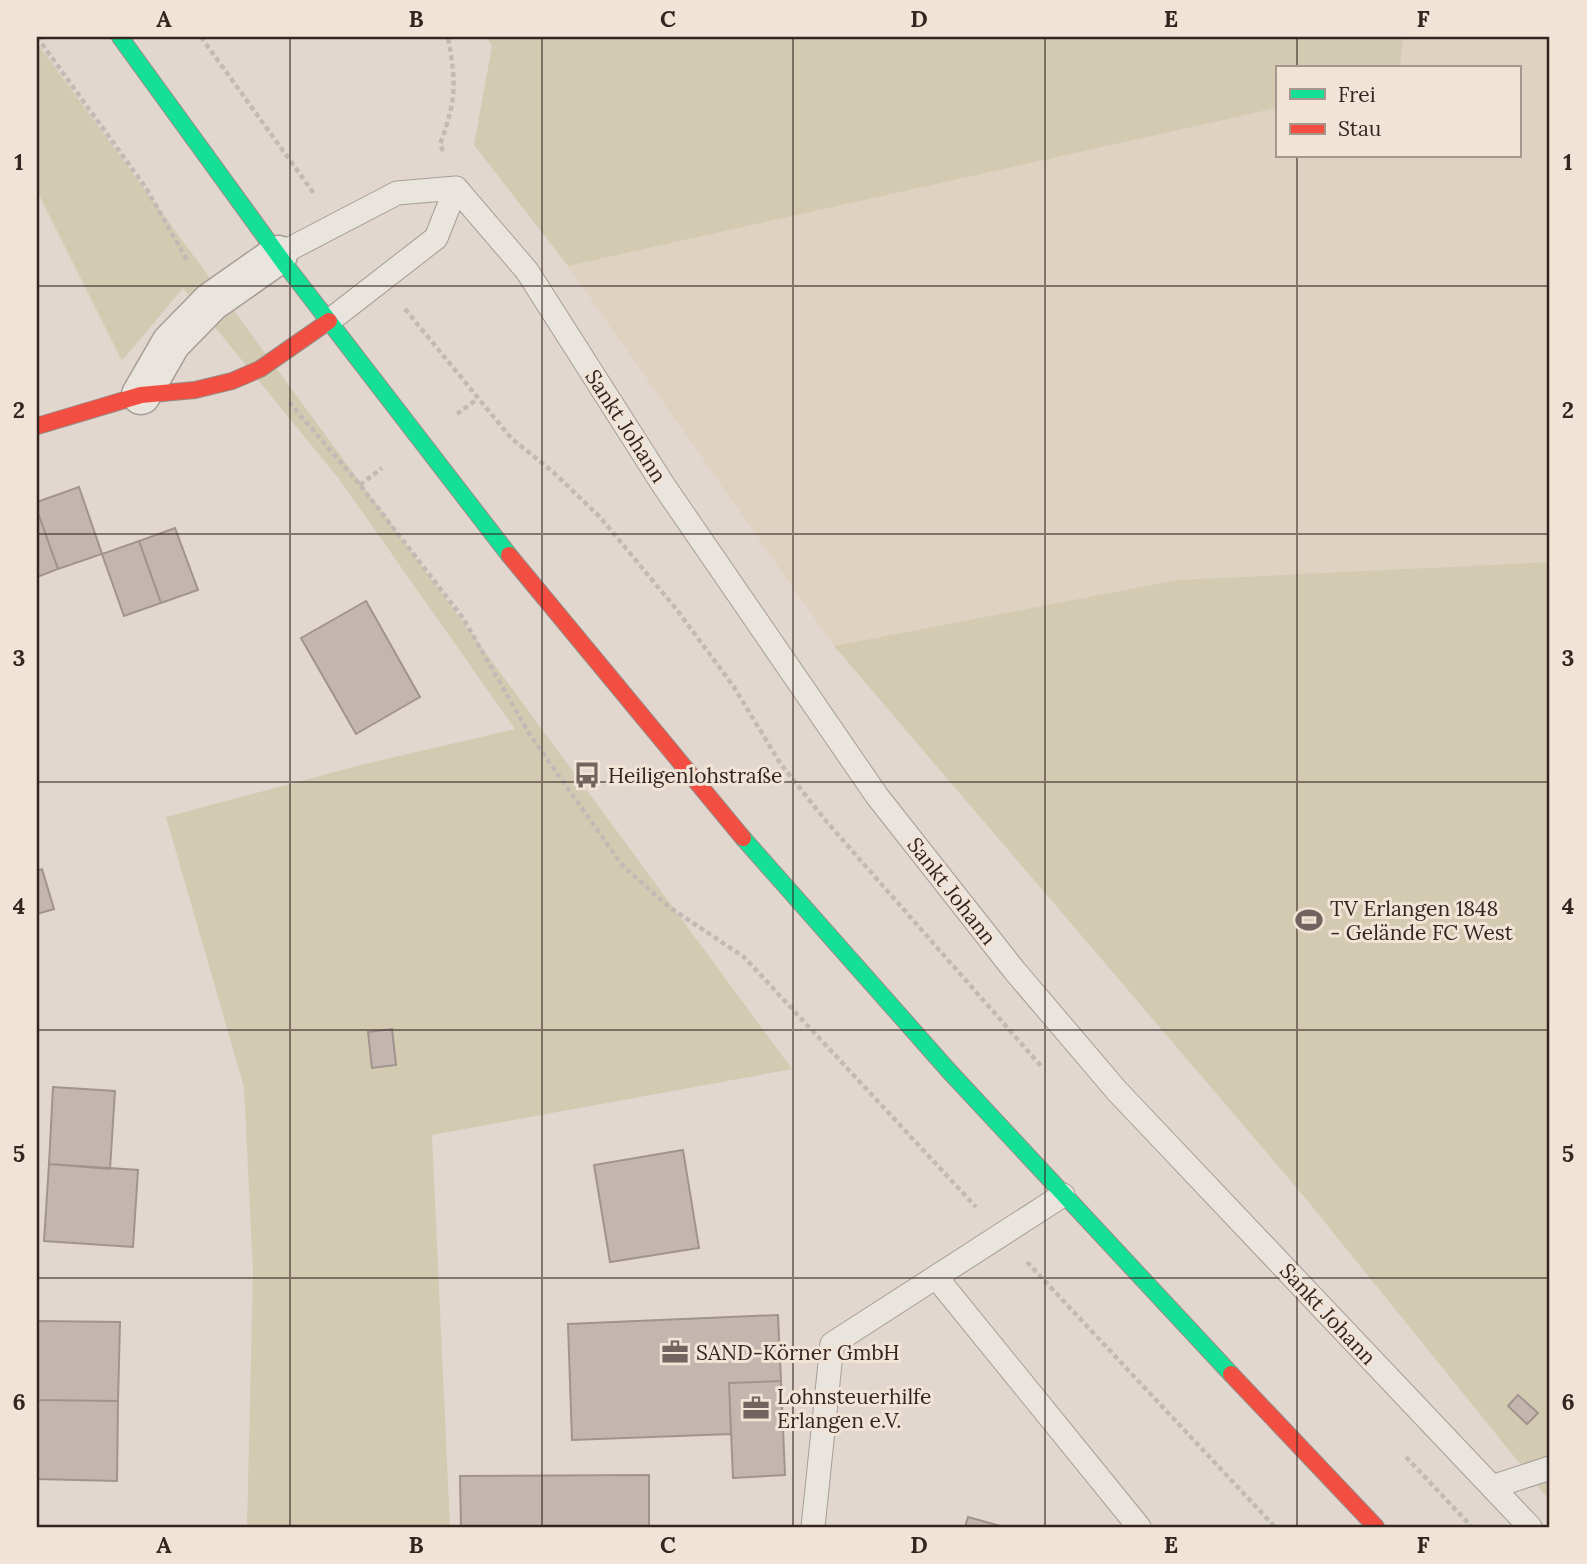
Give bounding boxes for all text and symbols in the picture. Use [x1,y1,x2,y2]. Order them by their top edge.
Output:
text: A [156,4,172,33]
text: B [408,4,424,33]
text: C [660,4,676,33]
text: D [910,4,928,33]
text: E [1164,4,1178,33]
text: F [1416,4,1430,33]
legend [1276,66,1520,158]
text: Frei [1338,81,1376,108]
text: Stau [1338,115,1381,142]
text: 1 [14,147,24,176]
text: 1 [1563,147,1573,176]
street label: Sankt Johann [579,364,673,488]
text: 2 [13,395,25,424]
text: 2 [1562,395,1574,424]
text: 3 [13,643,25,672]
text: 3 [1562,643,1574,672]
bus stop icon: Heiligenlohstraße [572,760,602,790]
place label: Heiligenlohstraße [608,762,782,789]
street label: Sankt Johann [902,832,1003,950]
text: 4 [13,891,25,920]
text: 4 [1562,891,1574,920]
place label: TV Erlangen 1848 - Gelände FC West [1330,895,1514,946]
sports icon: TV Erlangen 1848 - Gelände FC West [1294,905,1324,935]
text: 5 [13,1139,25,1168]
text: 5 [1562,1139,1574,1168]
street label: Sankt Johann [1274,1257,1382,1371]
office icon: SAND-Körner GmbH [660,1337,690,1367]
place label: SAND-Körner GmbH [696,1339,900,1366]
place label: Lohnsteuerhilfe Erlangen e.V. [777,1383,931,1434]
text: 6 [12,1387,26,1416]
text: 6 [1561,1387,1575,1416]
office icon: Lohnsteuerhilfe Erlangen e.V. [741,1393,771,1423]
text: A [156,1530,172,1559]
text: B [408,1530,424,1559]
text: C [660,1530,676,1559]
text: D [910,1530,928,1559]
text: E [1164,1530,1178,1559]
text: F [1416,1530,1430,1559]

